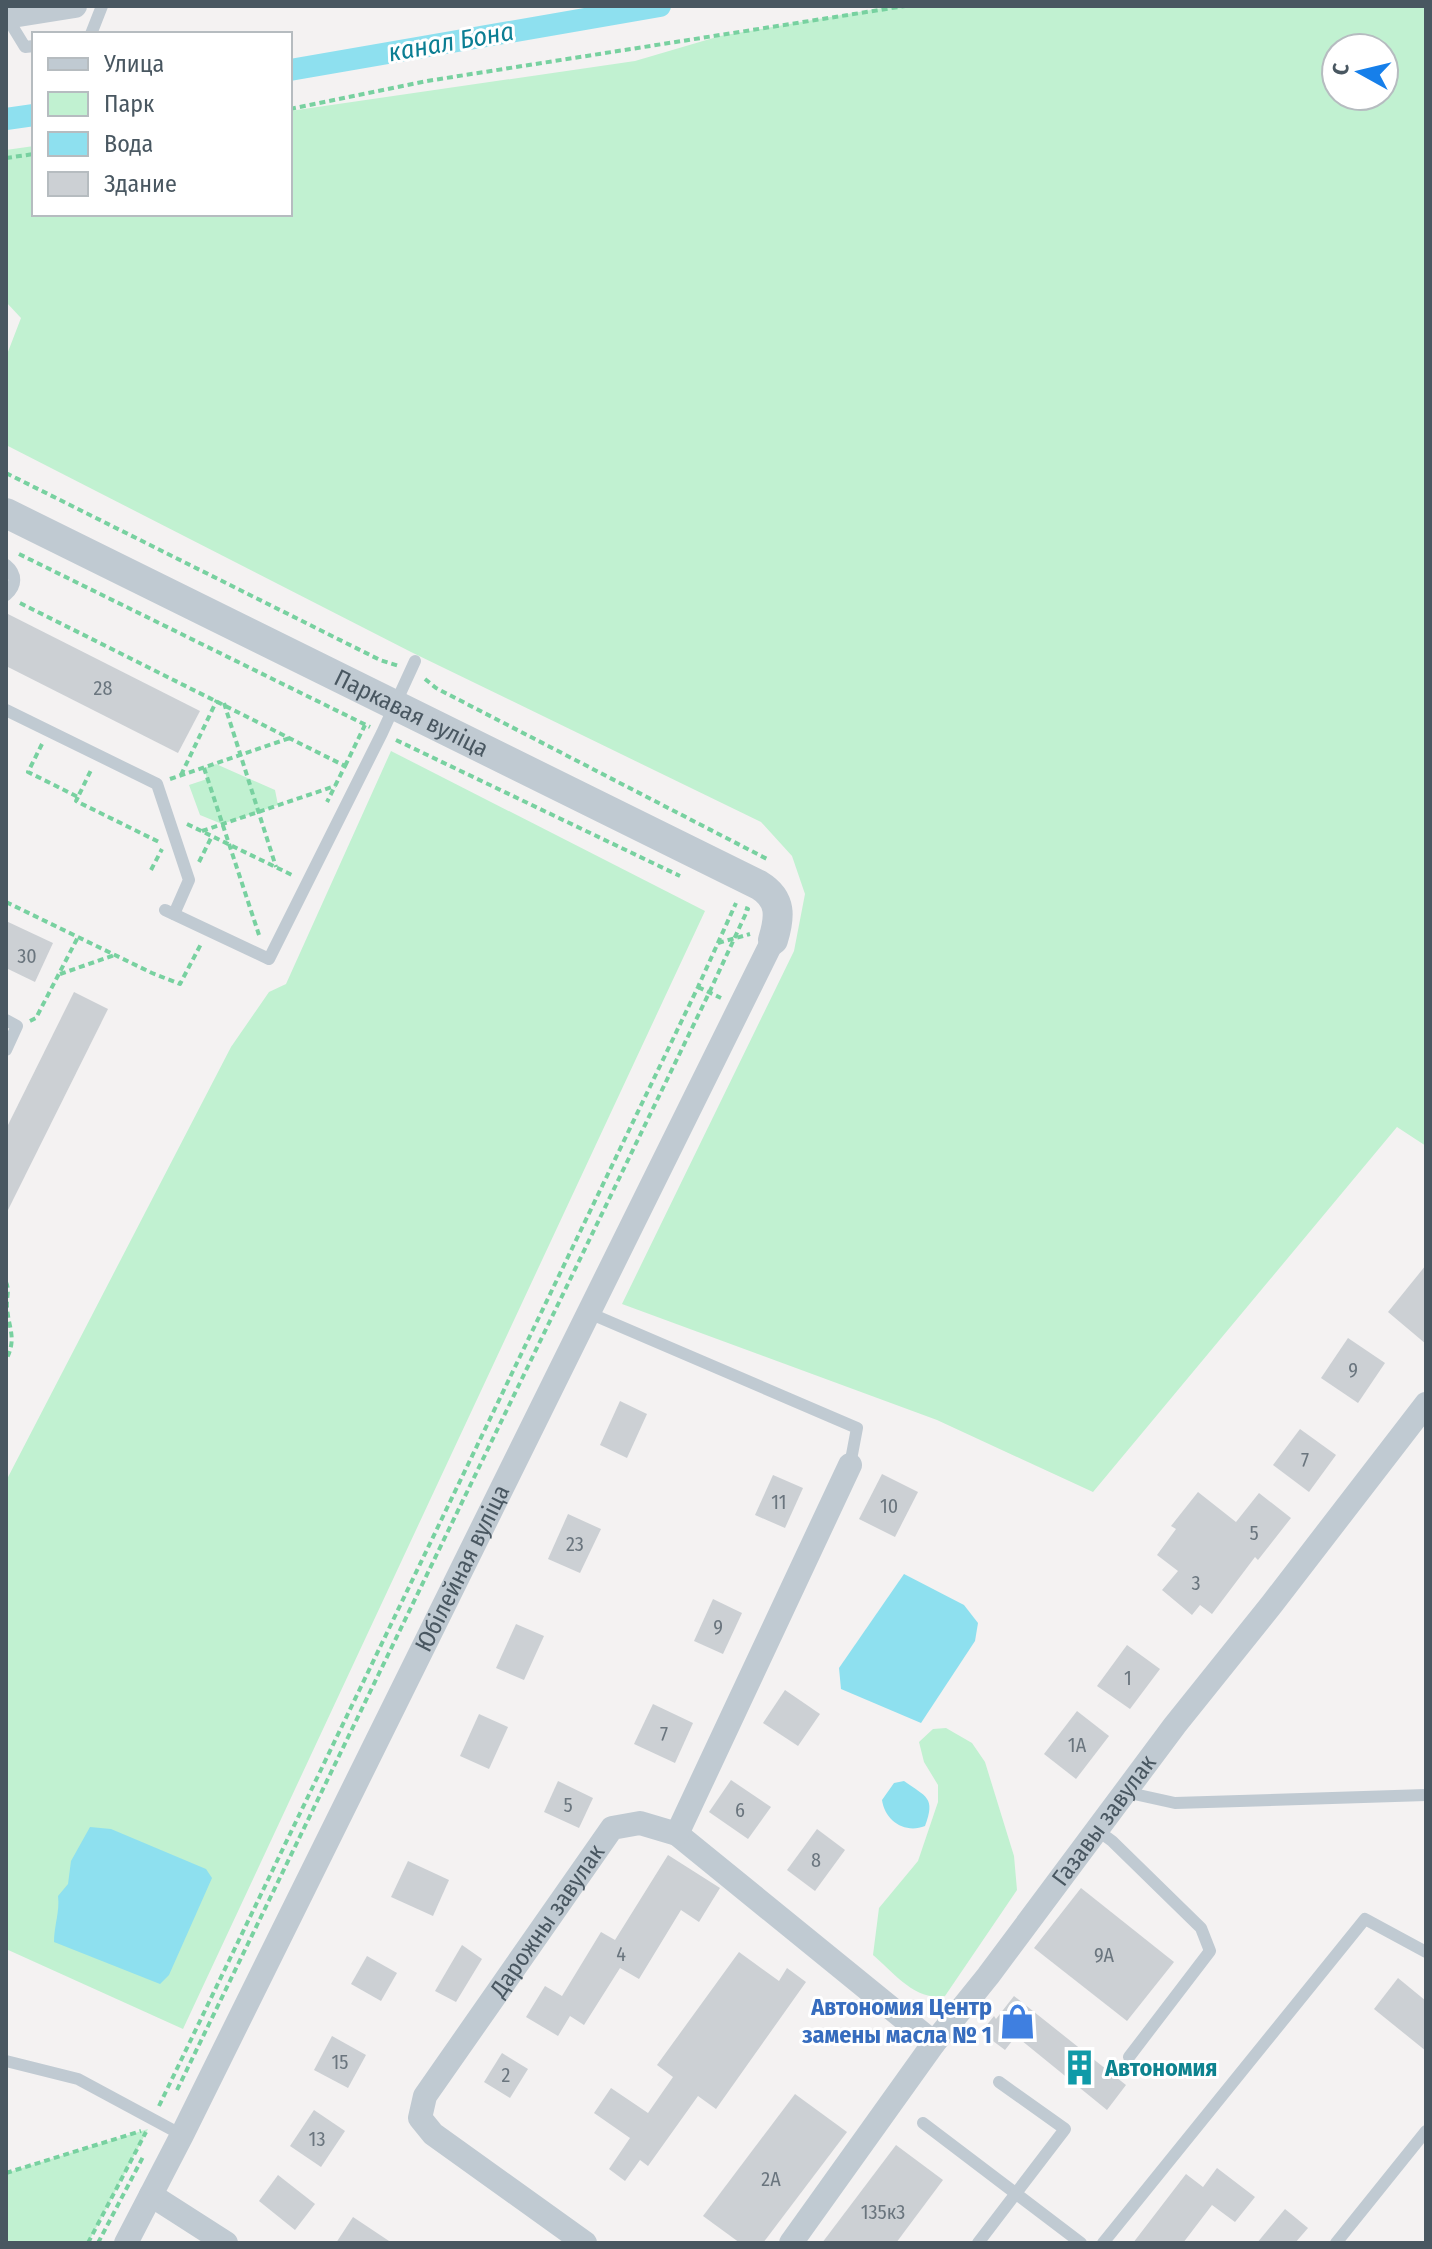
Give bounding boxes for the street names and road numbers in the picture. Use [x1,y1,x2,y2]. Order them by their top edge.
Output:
street label: Паркавая вуліца [330,663,493,763]
street label: Юбілейная вуліца [409,1480,515,1656]
street label: Газавы завулак [1046,1749,1162,1891]
street label: Дарожны завулак [484,1838,611,2003]

